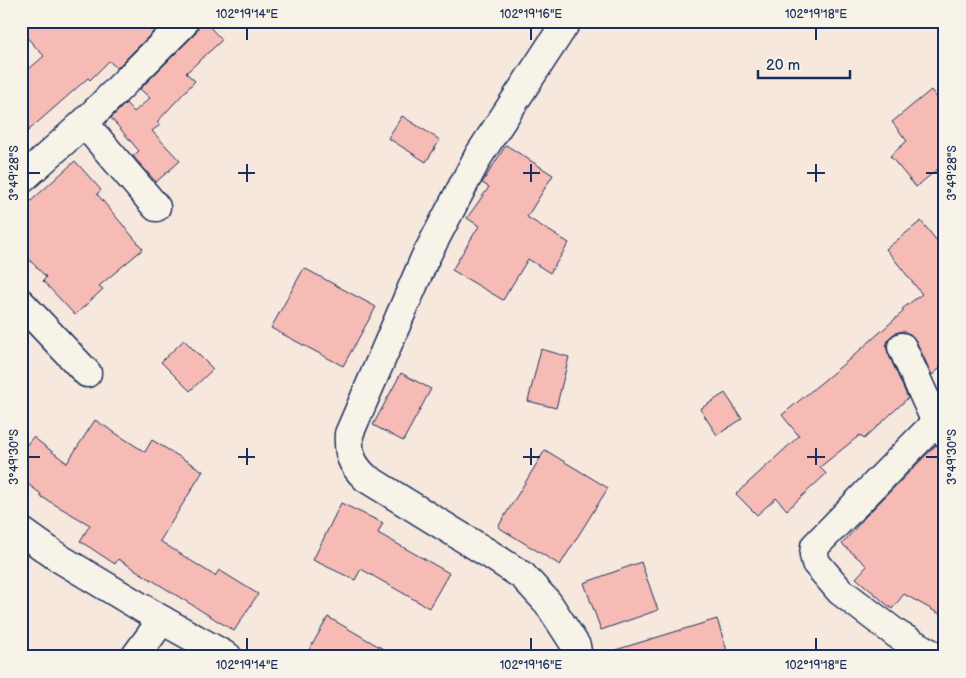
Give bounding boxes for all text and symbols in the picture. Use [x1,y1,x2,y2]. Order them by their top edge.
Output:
text: 102°19'14"E [216,7,278,22]
text: 102°19'16"E [500,7,562,22]
text: 102°19'18"E [785,7,847,22]
scale bar [758,48,851,80]
text: 20 m [766,56,800,75]
text: 3°49'28"S [7,145,22,201]
text: 3°49'28"S [945,145,960,201]
text: 3°49'30"S [7,429,22,485]
text: 3°49'30"S [945,429,960,485]
text: 102°19'14"E [216,658,278,673]
text: 102°19'16"E [500,658,562,673]
text: 102°19'18"E [785,658,847,673]

